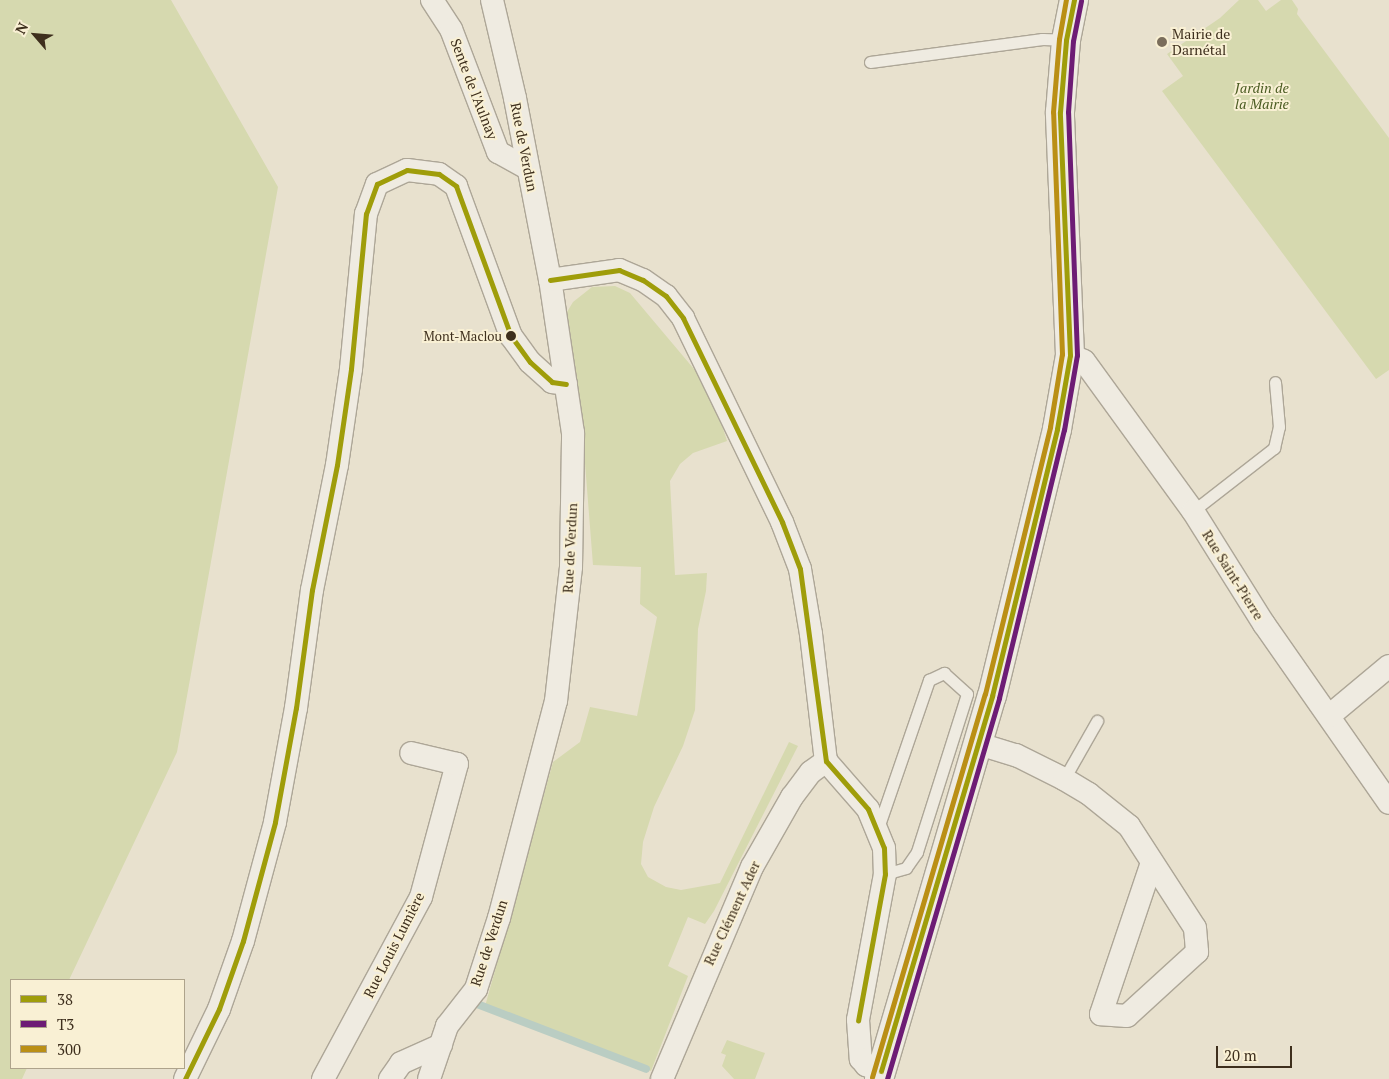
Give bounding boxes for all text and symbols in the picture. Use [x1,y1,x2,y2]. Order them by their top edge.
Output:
north arrow [10,10,60,60]
text: N [10,19,32,37]
place label: Mairie de Darnétal [1172,26,1230,58]
street label: Sente de l'Aulnay [447,36,501,142]
marker: Mairie de Darnétal [1156,36,1168,48]
park label: Jardin de la Mairie [1235,80,1289,112]
street label: Rue de Verdun [507,101,541,193]
place label: Mont-Maclou [424,328,502,344]
marker: Mont-Maclou [506,331,516,341]
street label: Rue de Verdun [559,502,581,594]
street label: Rue Saint-Pierre [1199,527,1267,623]
street label: Rue Clément Ader [700,858,764,968]
street label: Rue Louis Lumière [360,890,428,1000]
street label: Rue de Verdun [467,897,511,989]
legend [10,979,185,1069]
text: 38 [57,989,73,1009]
text: T3 [57,1014,74,1034]
scale bar [1219,1036,1295,1068]
text: 300 [57,1039,81,1059]
text: 20 m [1224,1045,1257,1065]

